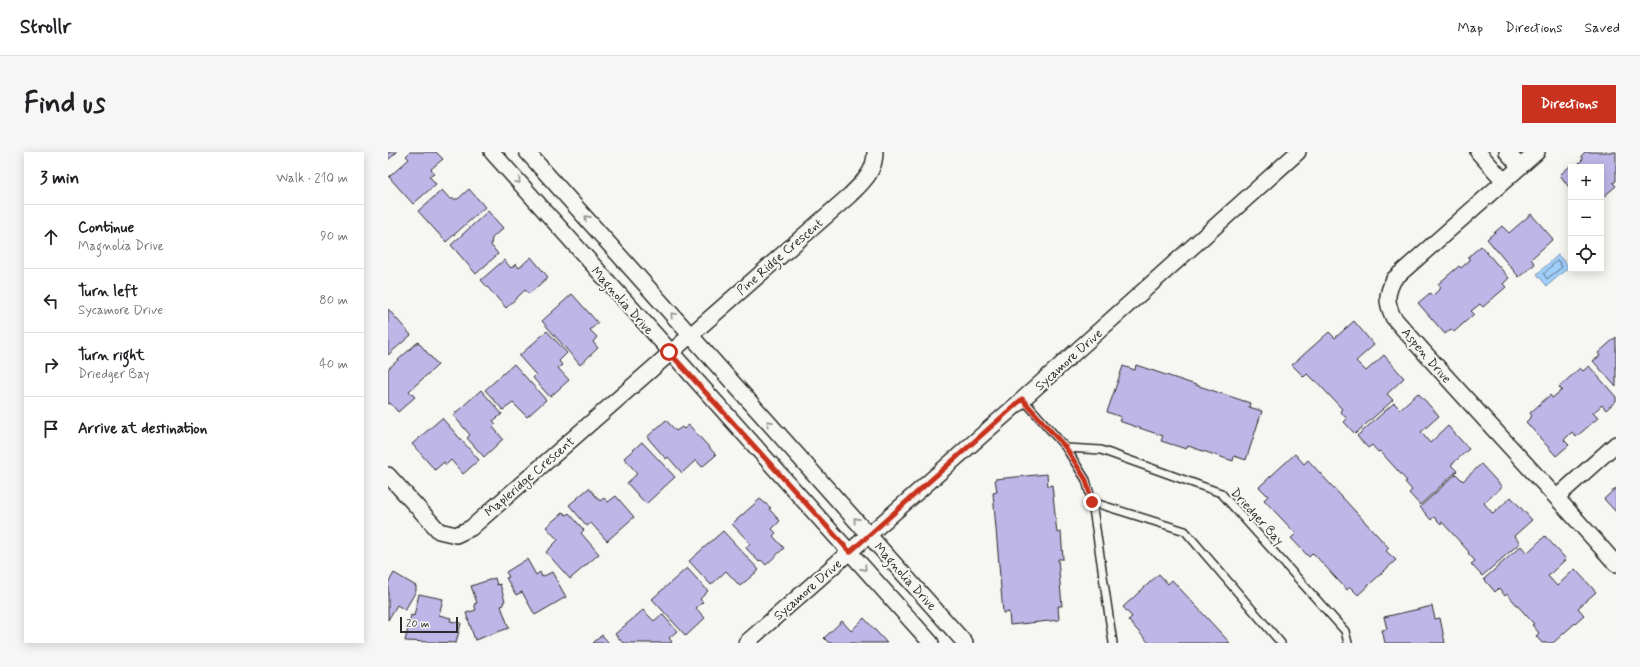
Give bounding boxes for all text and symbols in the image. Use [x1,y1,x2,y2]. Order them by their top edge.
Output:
text: Strollr [20,15,71,40]
text: Map [1457,19,1483,37]
text: Directions [1505,19,1563,37]
text: Saved [1585,19,1620,37]
button: Directions [1522,85,1616,123]
text: Find us [24,86,105,123]
map controls [1568,164,1604,272]
button: + [1568,164,1604,200]
text: 3 min [40,167,79,189]
text: Walk · 210 m [276,170,348,187]
one-way arrow [513,176,521,184]
button: − [1568,200,1604,236]
street label: Pine Ridge Crescent [733,215,828,301]
one-way arrow [584,216,591,223]
text: Continue [78,218,134,238]
icon: ahead [40,226,62,248]
text: 90 m [320,228,348,245]
button: locate [1568,236,1604,272]
text: Magnolia Drive [78,238,164,255]
street label: Magnolia Drive [585,263,657,340]
text: Turn left [78,282,138,302]
icon: left [40,290,62,312]
text: 80 m [319,292,348,309]
text: Sycamore Drive [78,302,163,319]
one-way arrow [671,312,678,320]
street label: Sycamore Drive [1032,325,1106,395]
street label: Aspen Drive [1397,325,1455,387]
route start [660,343,678,361]
text: Turn right [78,346,145,366]
icon: right [40,354,62,376]
text: 40 m [319,356,348,373]
text: Driedger Bay [78,366,149,383]
icon: arrive [40,418,62,440]
text: Arrive at destination [78,419,207,439]
one-way arrow [767,420,774,427]
street label: Mapleridge Crescent [481,433,579,522]
street label: Driedger Bay [1227,485,1287,549]
route end [1083,493,1101,511]
one-way arrow [853,517,860,525]
street label: Magnolia Drive [868,539,940,616]
street label: Sycamore Drive [770,556,846,624]
one-way arrow [859,563,867,571]
scale bar [400,615,458,634]
text: 20 m [406,617,429,631]

